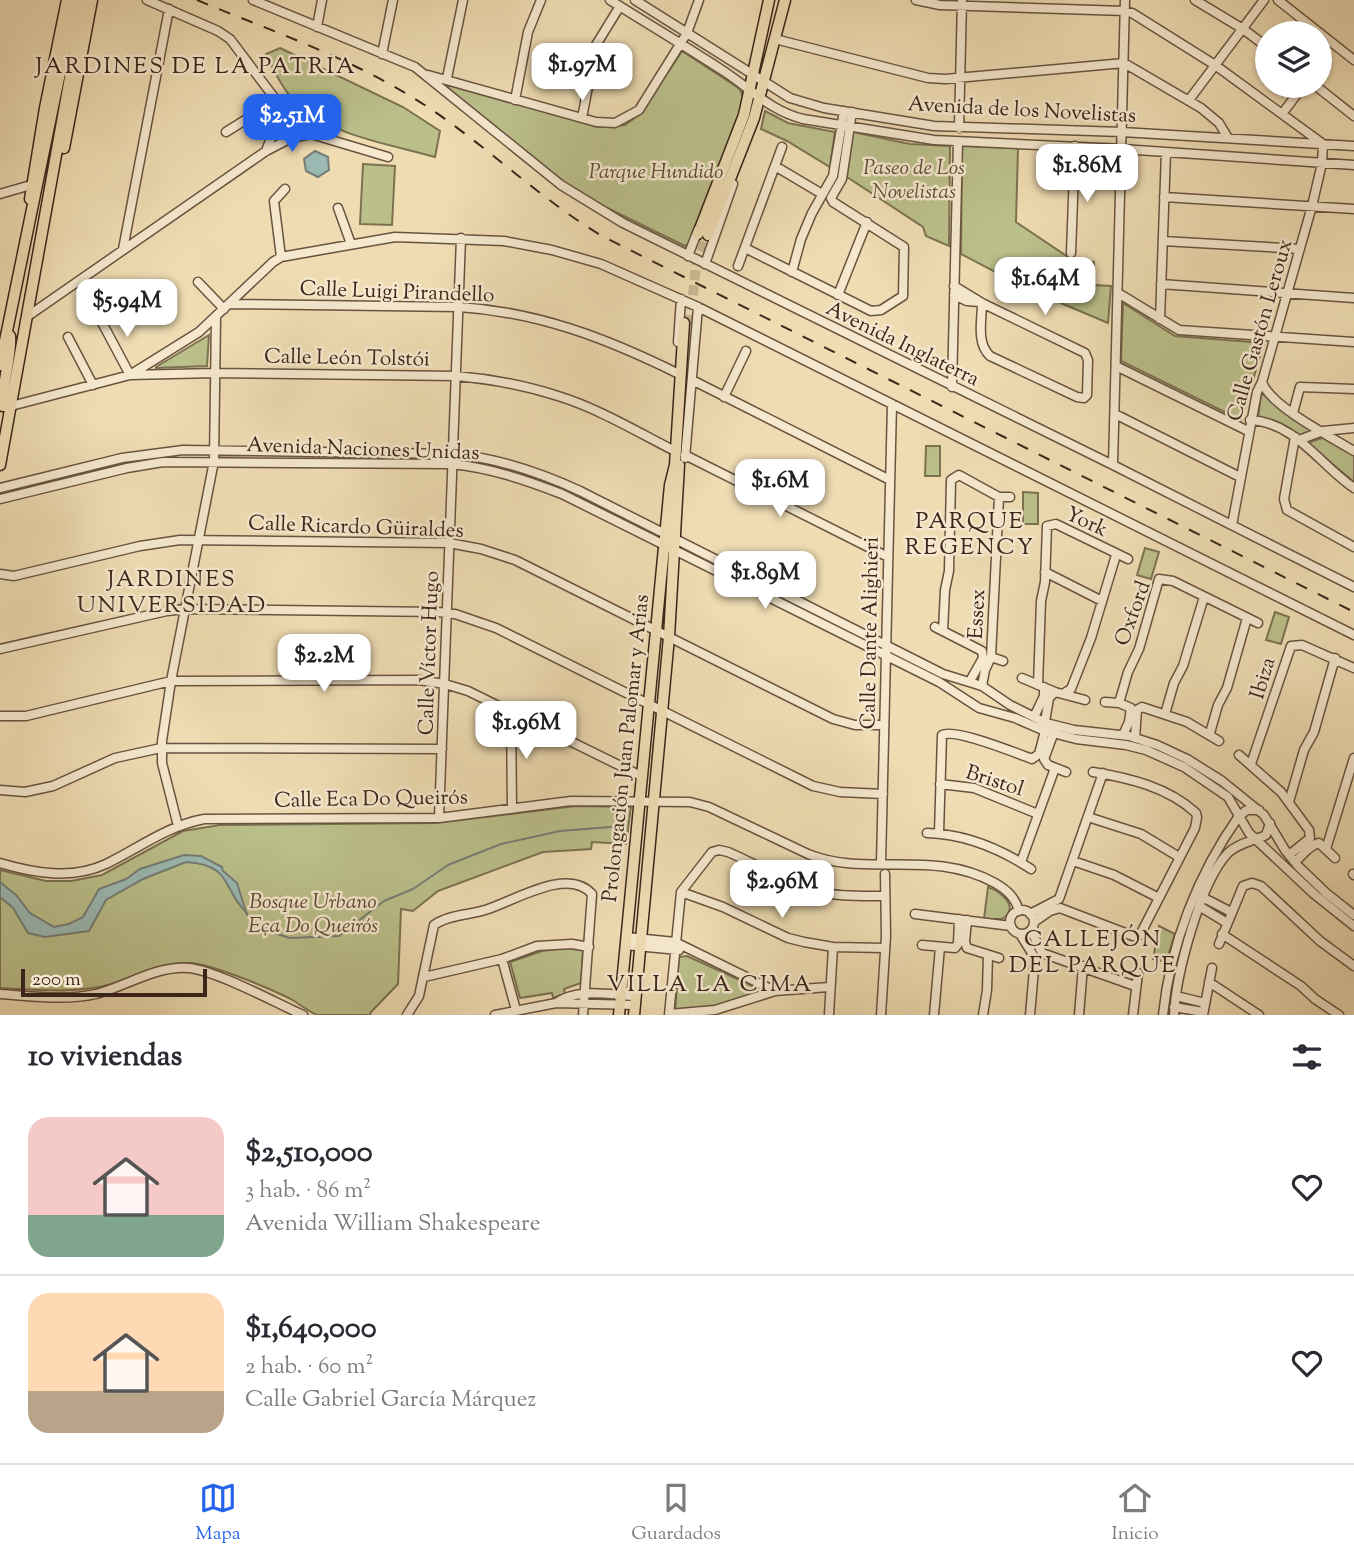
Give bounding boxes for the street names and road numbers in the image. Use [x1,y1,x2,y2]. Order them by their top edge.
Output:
street label: Avenida de los Novelistas [907,90,1137,132]
street label: Calle Gastón Leroux [1221,236,1301,425]
street label: Calle Luigi Pirandello [299,275,495,311]
street label: Avenida Inglaterra [820,295,984,395]
street label: Calle León Tolstói [264,343,430,375]
street label: Avenida Naciones Unidas [246,431,480,469]
street label: York [1060,500,1113,546]
street label: Calle Ricardo Güiraldes [248,509,464,547]
street label: Calle Dante Alighieri [854,536,888,730]
street label: Calle Víctor Hugo [412,570,448,736]
street label: Oxford [1108,577,1160,650]
street label: Essex [962,588,994,640]
street label: Prolongación Juan Palomar y Arias [596,593,658,903]
street label: Ibiza [1243,654,1285,703]
street label: Bristol [961,758,1028,805]
street label: Calle Eca Do Queirós [274,783,468,817]

